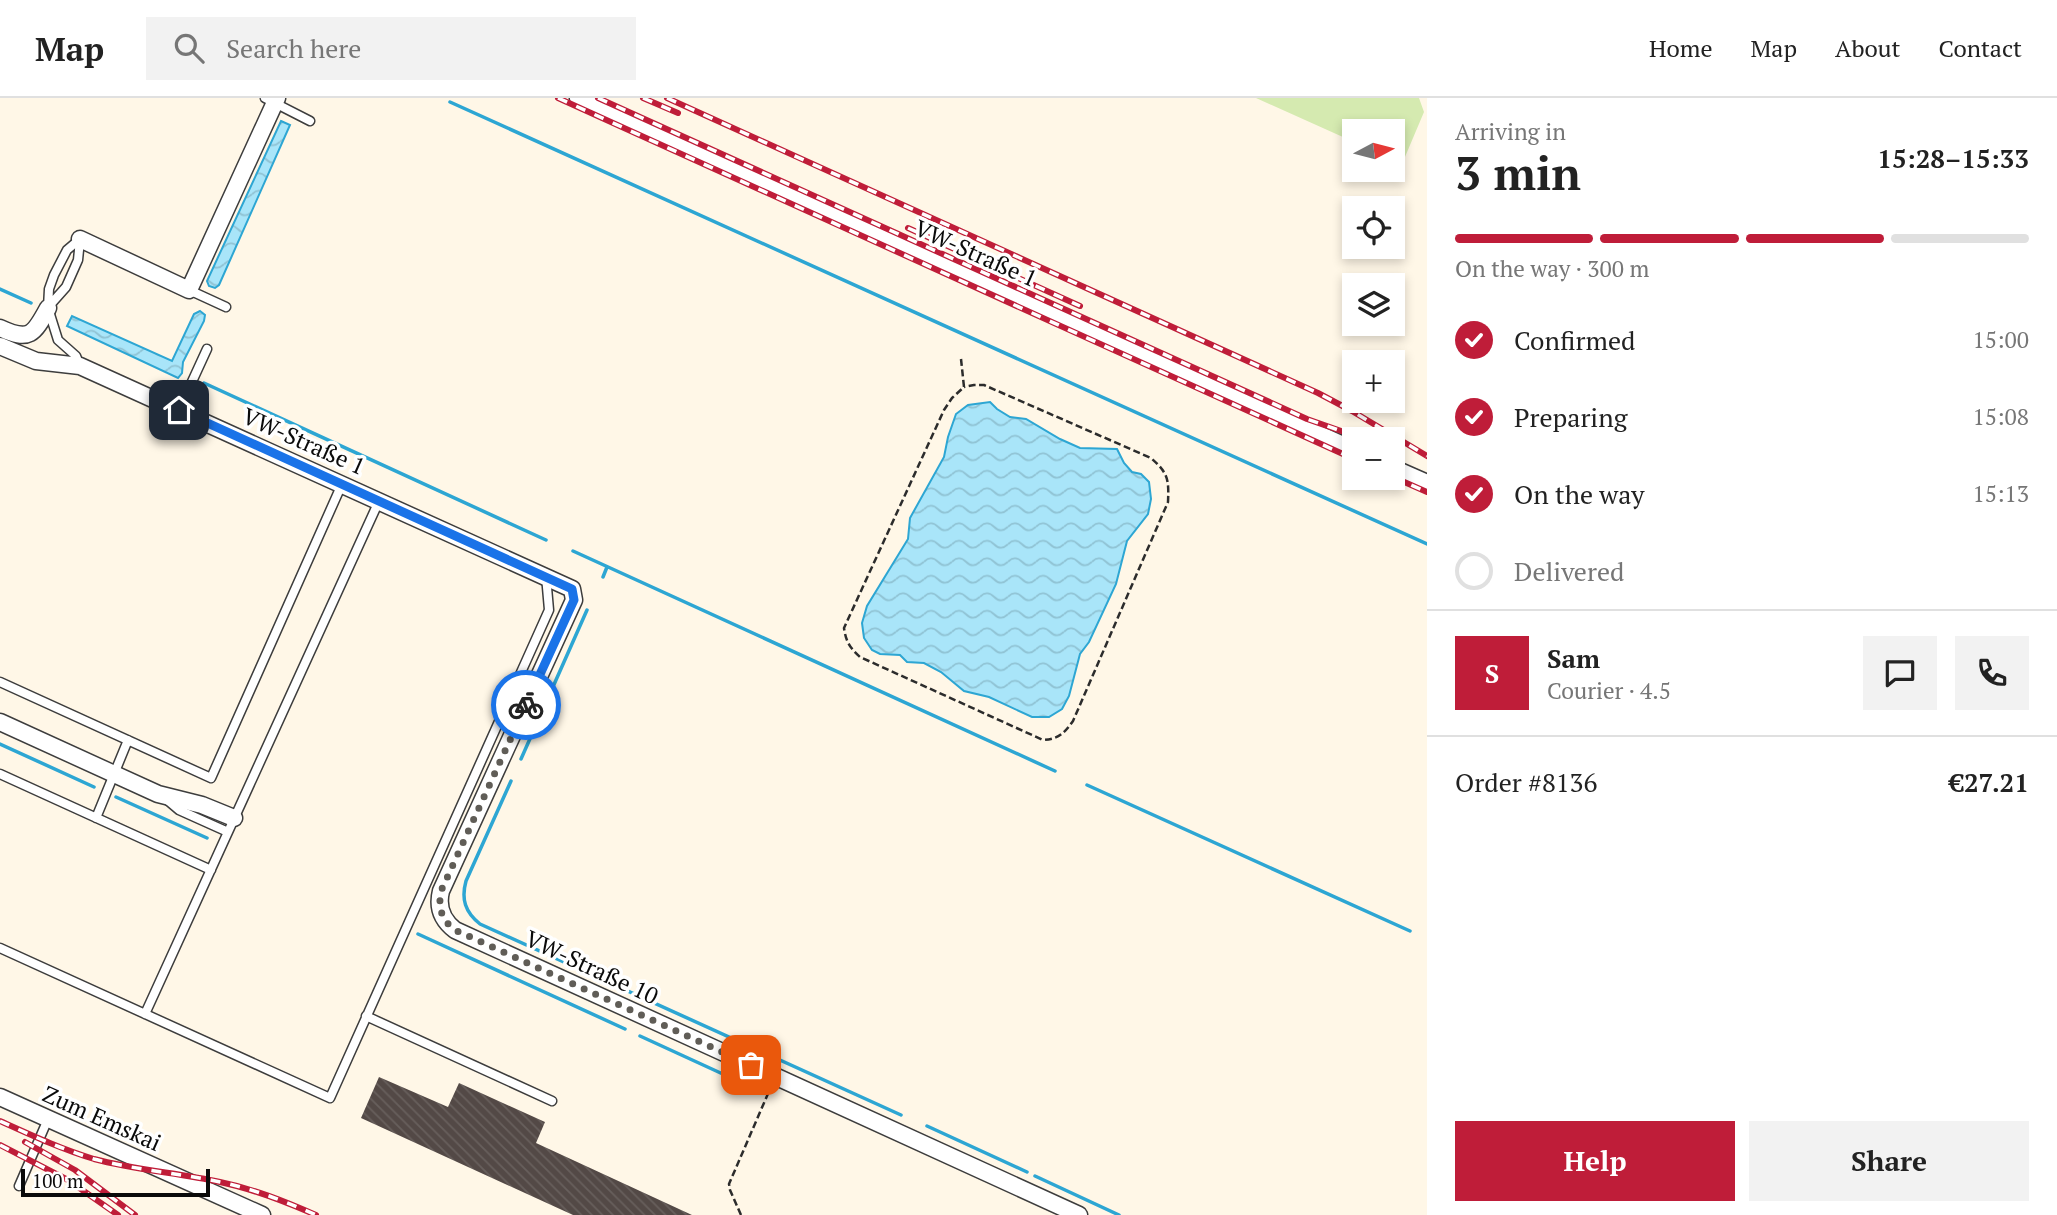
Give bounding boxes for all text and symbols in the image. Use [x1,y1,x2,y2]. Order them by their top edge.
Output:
search box [146,17,636,80]
text: Map [35,27,104,70]
icon: search [170,29,208,67]
text: Search here [226,31,361,65]
text: Home [1649,32,1713,64]
text: Map [1751,32,1797,64]
text: About [1835,32,1901,64]
text: Contact [1939,32,2022,64]
text: Arriving in [1455,116,1566,147]
north arrow [1342,119,1405,182]
map controls [1342,119,1405,490]
text: 15:28–15:33 [1877,141,2029,175]
text: 3 min [1455,142,1581,203]
button: locate [1342,196,1405,259]
street label: VW-Straße 1 [910,212,1042,294]
text: On the way · 300 m [1455,253,1649,284]
button: layers [1342,273,1405,336]
icon: check [1455,321,1493,359]
text: Confirmed [1514,323,1635,357]
text: 15:00 [1972,324,2029,355]
button: + [1342,350,1405,413]
pin [149,380,209,440]
icon: home [160,391,198,429]
icon: check [1455,398,1493,436]
street label: VW-Straße 1 [238,400,370,482]
text: Preparing [1514,400,1627,434]
text: 15:08 [1972,401,2029,432]
button: − [1342,427,1405,490]
icon: check [1455,475,1493,513]
text: On the way [1514,477,1645,511]
text: 15:13 [1972,478,2029,509]
text: Delivered [1514,554,1624,588]
button: chat [1863,636,1937,710]
button: phone [1955,636,2029,710]
text: Sam [1547,641,1600,675]
text: S [1485,656,1499,690]
courier [491,670,561,740]
text: Courier · 4.5 [1547,675,1671,706]
icon: bike [507,686,545,724]
text: Order #8136 [1455,765,1597,799]
text: €27.21 [1949,765,2029,799]
street label: VW-Straße 10 [520,923,664,1011]
pin [721,1035,781,1095]
icon: bag [732,1046,770,1084]
street label: Zum Emskai [38,1078,166,1158]
button: Help [1455,1121,1735,1201]
button: Share [1749,1121,2029,1201]
scale bar [21,1166,210,1198]
text: 100 m [32,1168,83,1193]

